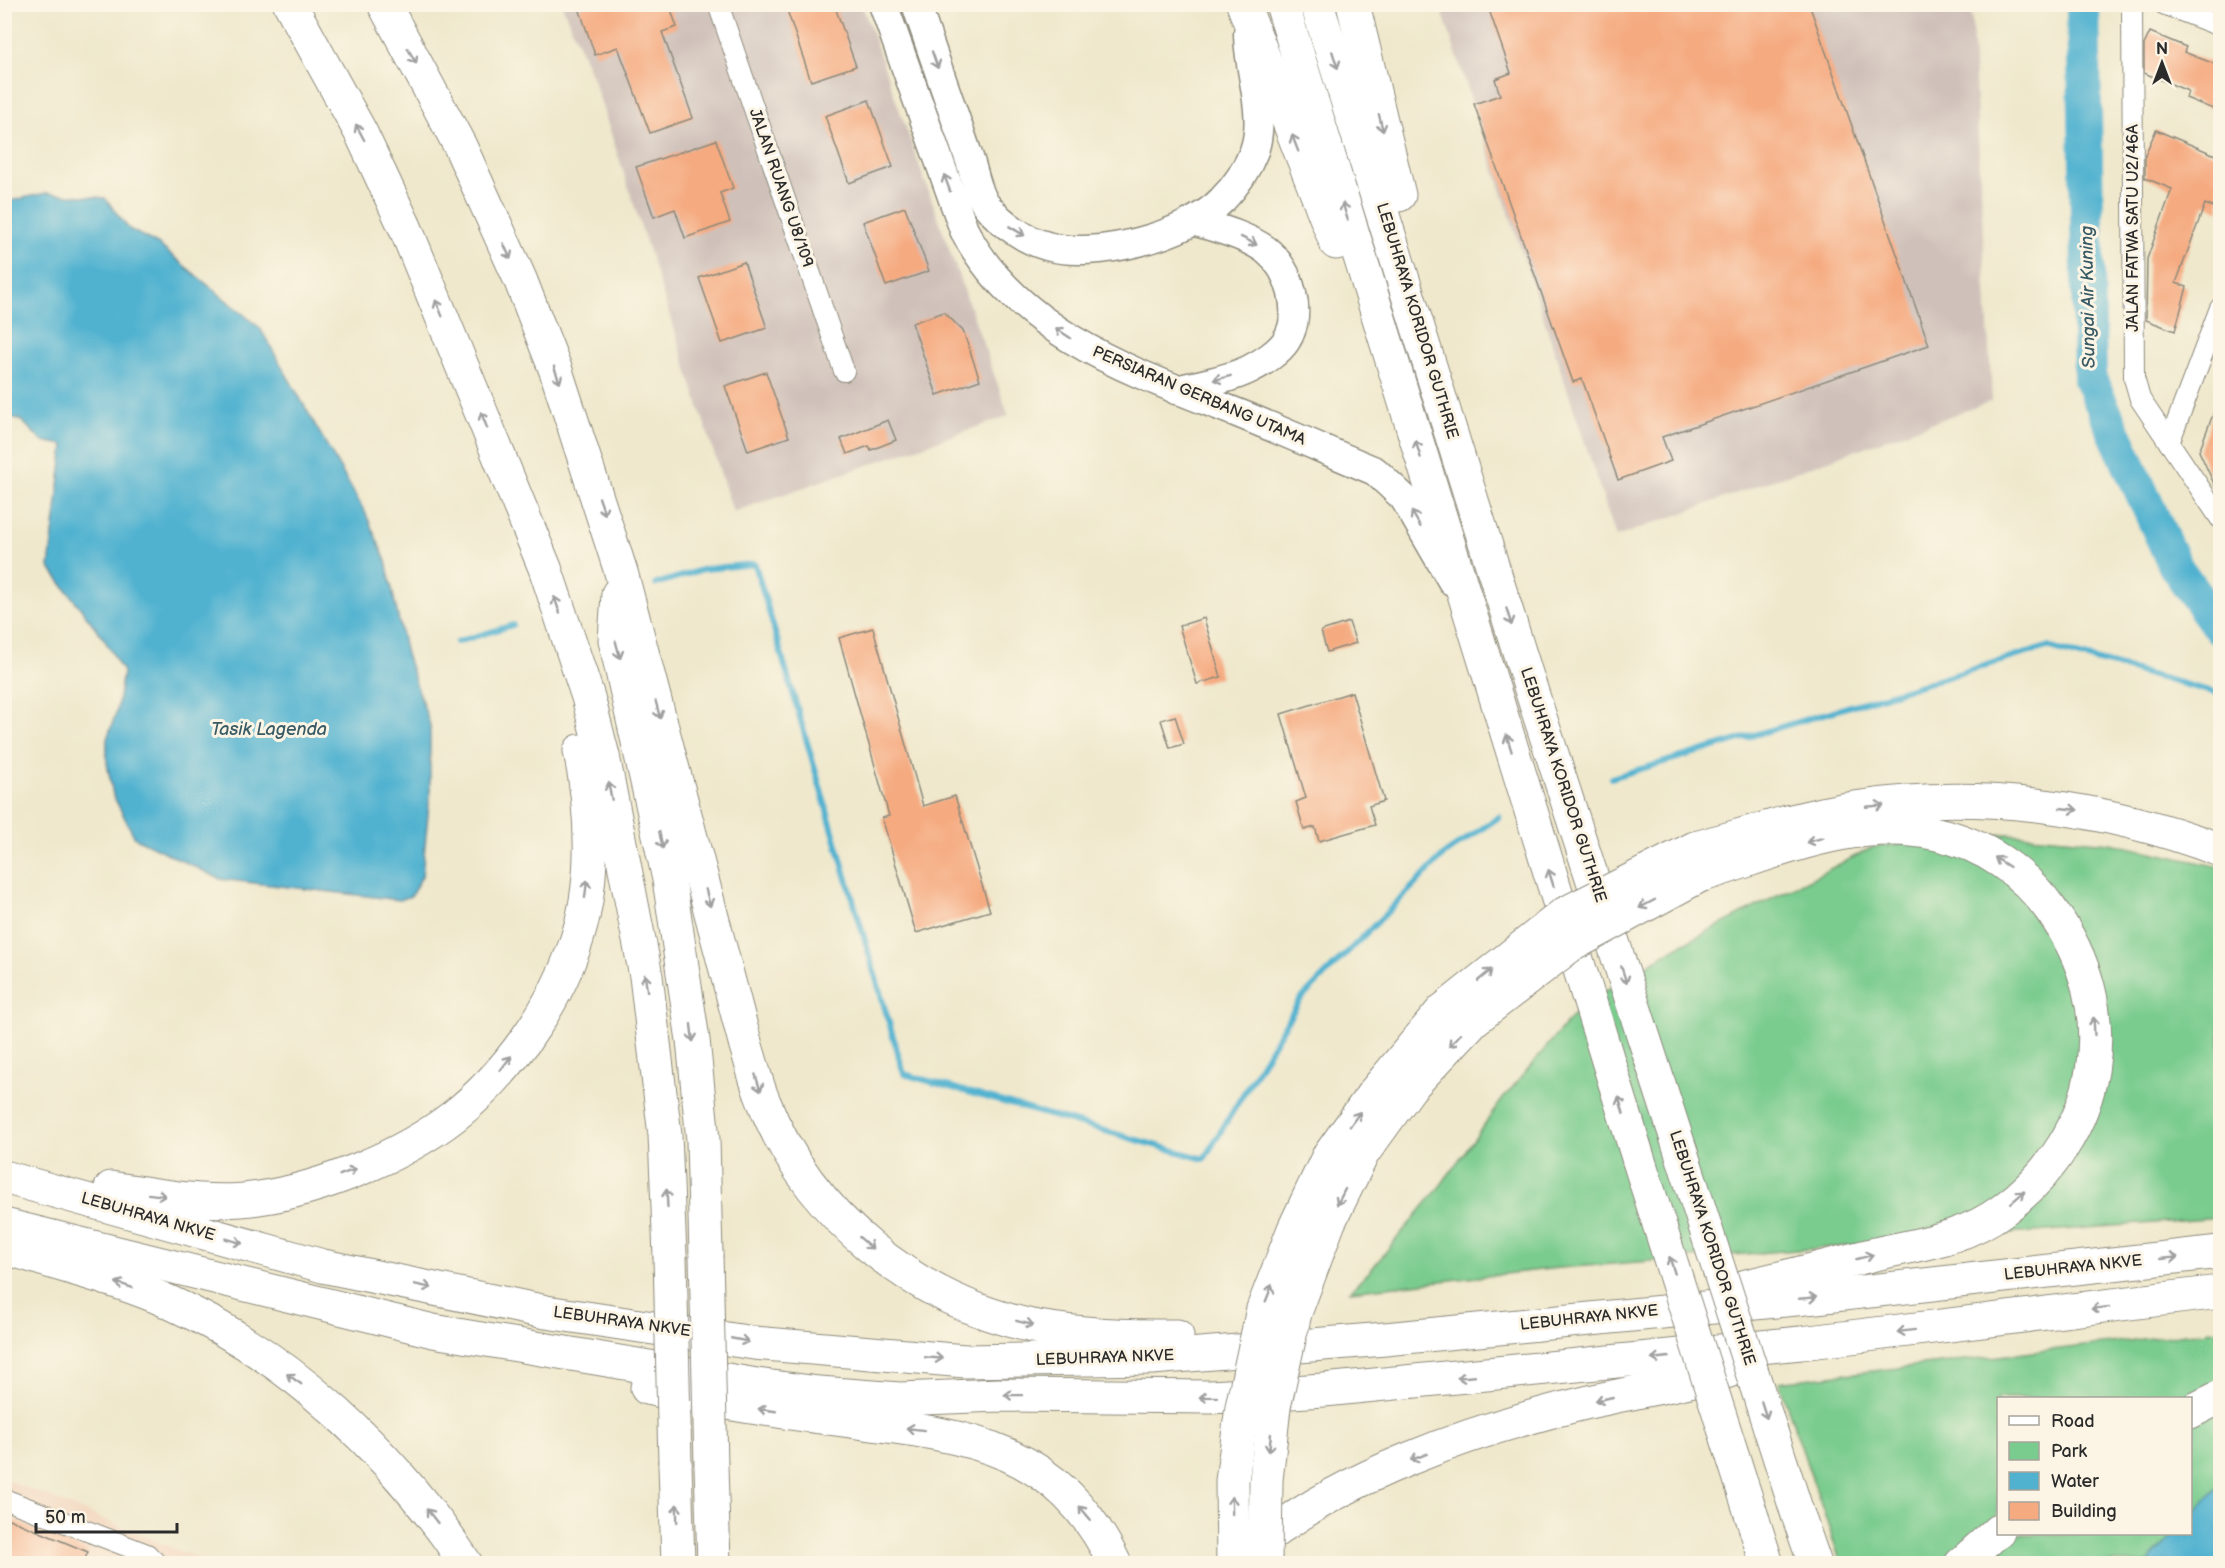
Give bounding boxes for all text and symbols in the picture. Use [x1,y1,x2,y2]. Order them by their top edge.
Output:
north arrow [2132,33,2192,93]
text: N [2156,40,2168,59]
one-way arrow [406,47,418,64]
one-way arrow [930,50,941,69]
one-way arrow [1330,50,1341,69]
street label: JALAN RUANG U8/109 [745,106,817,270]
one-way arrow [1376,113,1388,132]
one-way arrow [354,124,366,141]
street label: JALAN FATWA SATU U2/46A [2124,124,2143,332]
one-way arrow [1289,134,1300,153]
one-way arrow [941,174,952,193]
street label: LEBUHRAYA KORIDOR GUTHRIE [1372,201,1462,441]
one-way arrow [1339,202,1350,221]
one-way arrow [1008,225,1025,237]
water label: Sungai Air Kuning [2076,225,2100,369]
one-way arrow [1239,236,1257,247]
one-way arrow [502,241,513,259]
one-way arrow [433,300,444,318]
one-way arrow [1055,327,1072,339]
street label: PERSIARAN GERBANG UTAMA [1089,342,1309,450]
one-way arrow [552,365,563,384]
one-way arrow [1213,373,1232,385]
one-way arrow [478,411,489,430]
one-way arrow [1412,440,1423,459]
one-way arrow [597,497,608,515]
one-way arrow [1409,511,1421,528]
one-way arrow [551,596,562,615]
one-way arrow [1504,607,1515,626]
one-way arrow [612,640,624,659]
street label: LEBUHRAYA KORIDOR GUTHRIE [1516,665,1610,905]
one-way arrow [652,700,664,719]
water label: Tasik Lagenda [211,719,327,740]
one-way arrow [1503,734,1514,753]
one-way arrow [604,782,615,802]
one-way arrow [1864,800,1884,811]
one-way arrow [2059,804,2078,815]
one-way arrow [655,831,667,850]
one-way arrow [1806,835,1825,846]
one-way arrow [1994,856,2011,868]
one-way arrow [1545,869,1556,888]
one-way arrow [581,879,592,899]
one-way arrow [702,888,714,907]
one-way arrow [1639,899,1657,910]
one-way arrow [1619,965,1630,984]
one-way arrow [1477,969,1493,982]
one-way arrow [641,974,652,993]
one-way arrow [2089,1016,2100,1036]
one-way arrow [687,1022,698,1042]
one-way arrow [1447,1032,1462,1047]
one-way arrow [500,1056,513,1072]
one-way arrow [753,1073,764,1092]
one-way arrow [1615,1096,1626,1115]
one-way arrow [1349,1111,1361,1128]
street label: LEBUHRAYA KORIDOR GUTHRIE [1665,1128,1759,1368]
one-way arrow [338,1166,357,1177]
one-way arrow [662,1188,673,1208]
one-way arrow [1335,1188,1347,1206]
street label: LEBUHRAYA NKVE [79,1189,217,1245]
one-way arrow [147,1189,167,1200]
one-way arrow [2010,1190,2025,1204]
one-way arrow [224,1236,243,1247]
one-way arrow [858,1236,873,1250]
one-way arrow [1855,1251,1874,1262]
street label: LEBUHRAYA NKVE [2003,1251,2143,1285]
one-way arrow [2158,1252,2178,1263]
one-way arrow [1666,1256,1677,1275]
one-way arrow [115,1279,134,1290]
one-way arrow [413,1281,433,1292]
one-way arrow [1264,1284,1275,1303]
one-way arrow [1797,1292,1817,1303]
street label: LEBUHRAYA NKVE [1519,1301,1659,1335]
one-way arrow [2091,1302,2110,1313]
street label: LEBUHRAYA NKVE [552,1303,692,1341]
one-way arrow [1015,1318,1034,1330]
one-way arrow [1897,1326,1917,1337]
one-way arrow [729,1335,749,1346]
street label: LEBUHRAYA NKVE [1035,1346,1175,1370]
one-way arrow [923,1353,943,1364]
one-way arrow [1650,1353,1670,1364]
one-way arrow [1456,1372,1476,1383]
one-way arrow [287,1373,303,1385]
one-way arrow [1004,1389,1024,1401]
one-way arrow [1199,1391,1219,1402]
one-way arrow [1595,1393,1614,1405]
legend [1997,1397,2192,1535]
one-way arrow [1760,1400,1771,1419]
one-way arrow [758,1404,777,1415]
text: Road [2051,1411,2095,1432]
one-way arrow [906,1424,925,1435]
one-way arrow [1264,1433,1275,1453]
text: Park [2051,1441,2087,1462]
one-way arrow [1410,1452,1428,1463]
text: Water [2051,1471,2099,1492]
scale bar [36,1496,177,1534]
one-way arrow [1227,1496,1238,1516]
text: Building [2051,1501,2117,1522]
one-way arrow [671,1504,682,1524]
one-way arrow [1078,1506,1092,1521]
text: 50 m [45,1507,86,1528]
one-way arrow [425,1508,438,1524]

